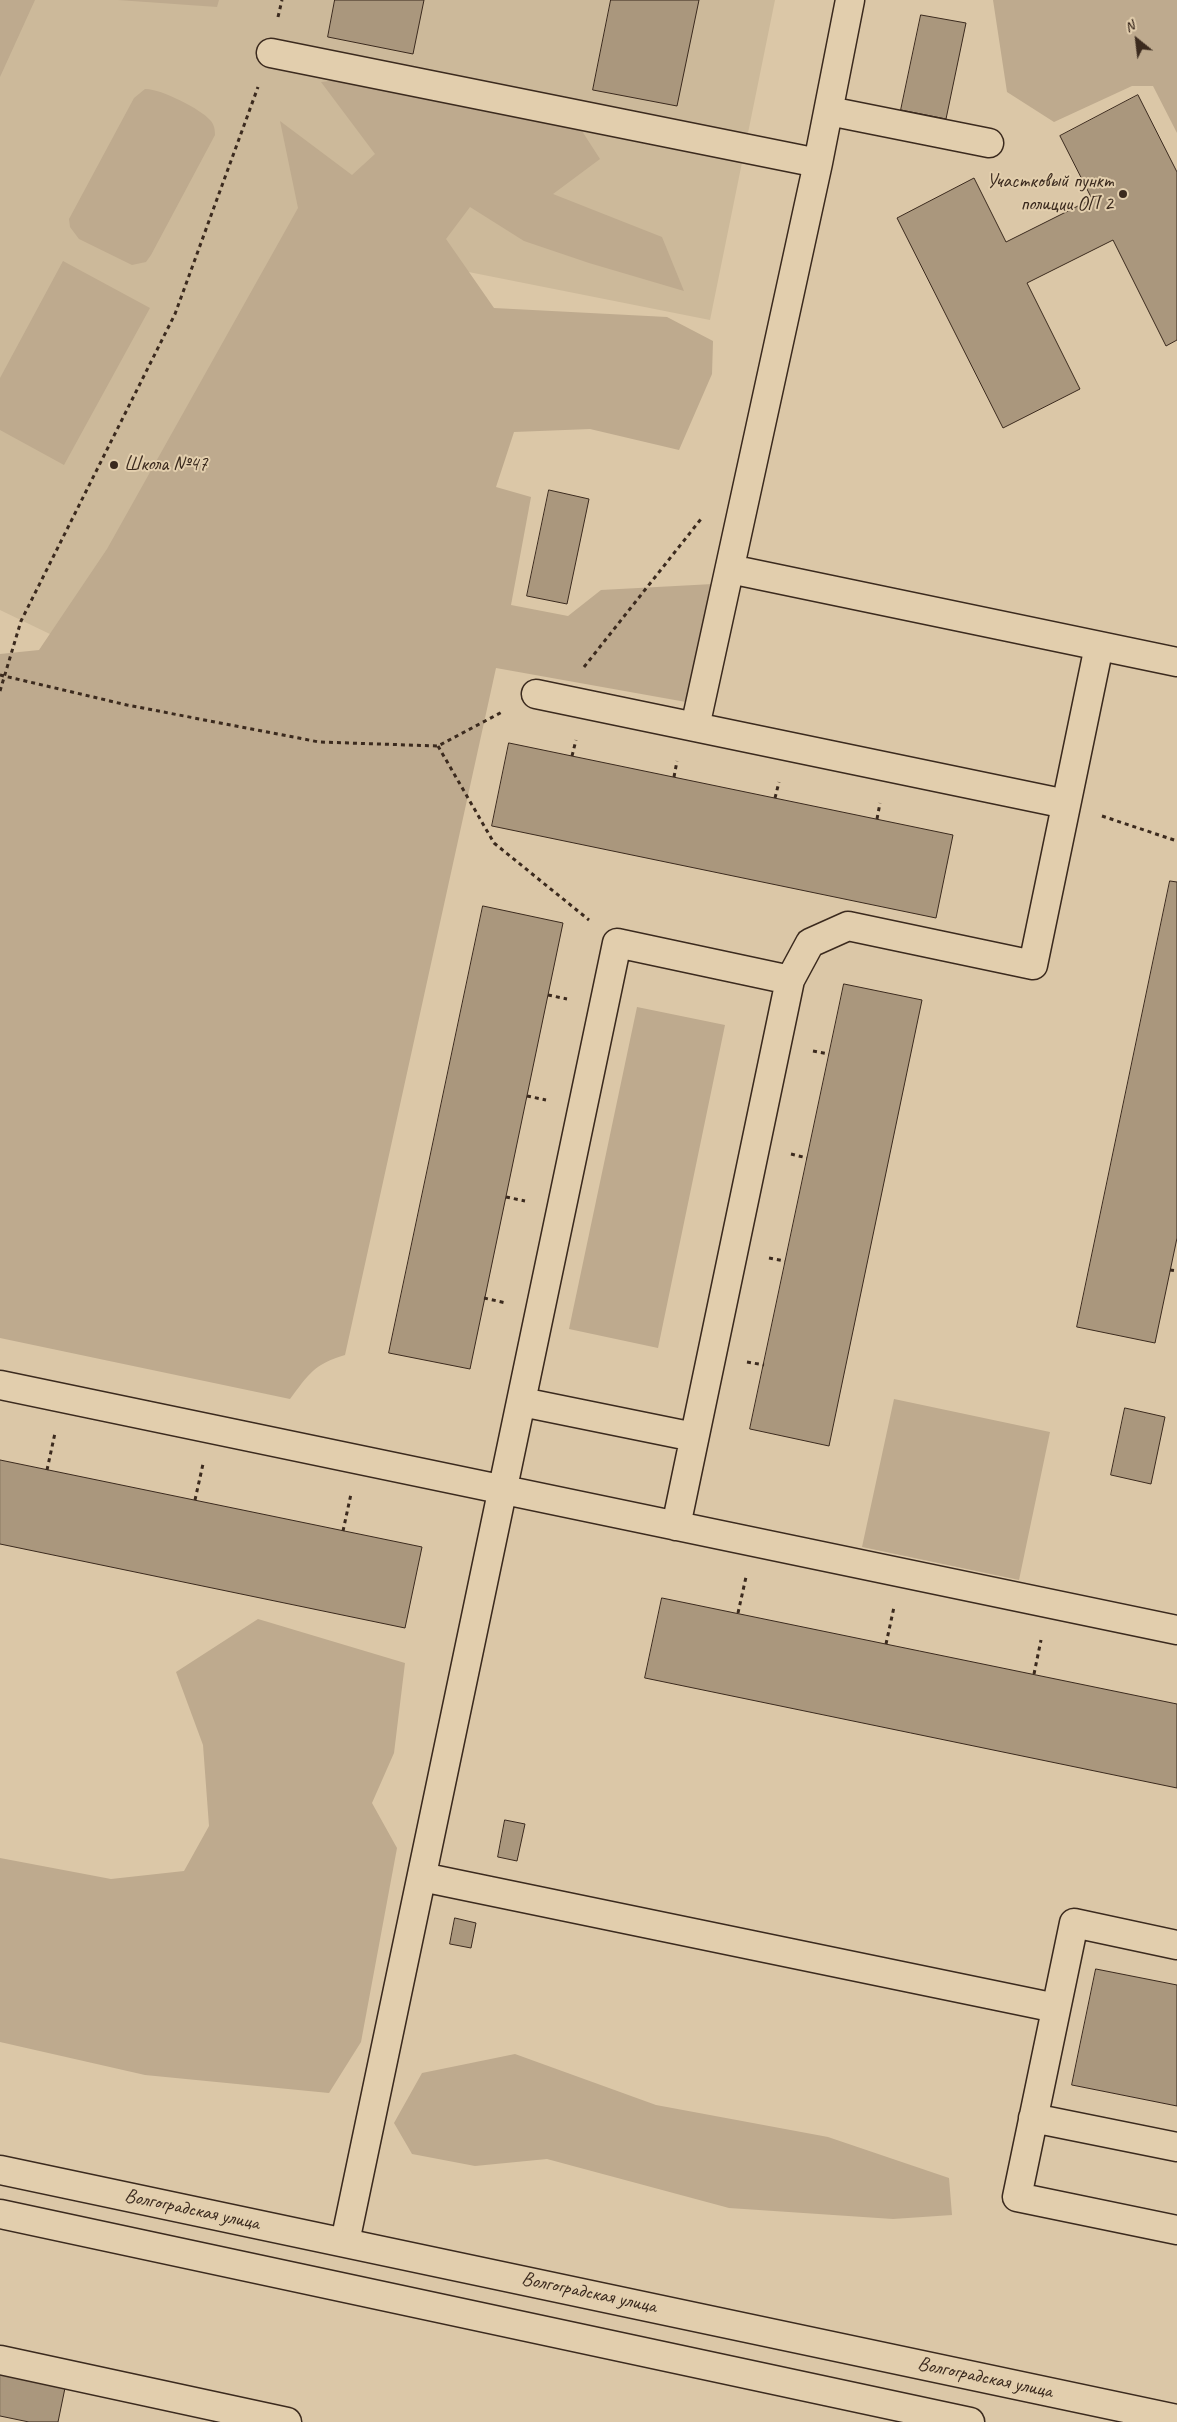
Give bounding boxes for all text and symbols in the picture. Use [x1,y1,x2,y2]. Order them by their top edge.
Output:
north arrow [1112,15,1162,65]
text: N [1122,17,1137,36]
place label: Участковый пункт полиции ОП 2 [987,170,1113,217]
marker: Участковый пункт полиции ОП 2 [1117,188,1129,200]
place label: Школа №47 [124,453,207,477]
marker: Школа №47 [108,459,120,471]
street label: Волгоградская улица [122,2184,262,2236]
street label: Волгоградская улица [519,2267,659,2319]
street label: Волгоградская улица [915,2352,1055,2404]

